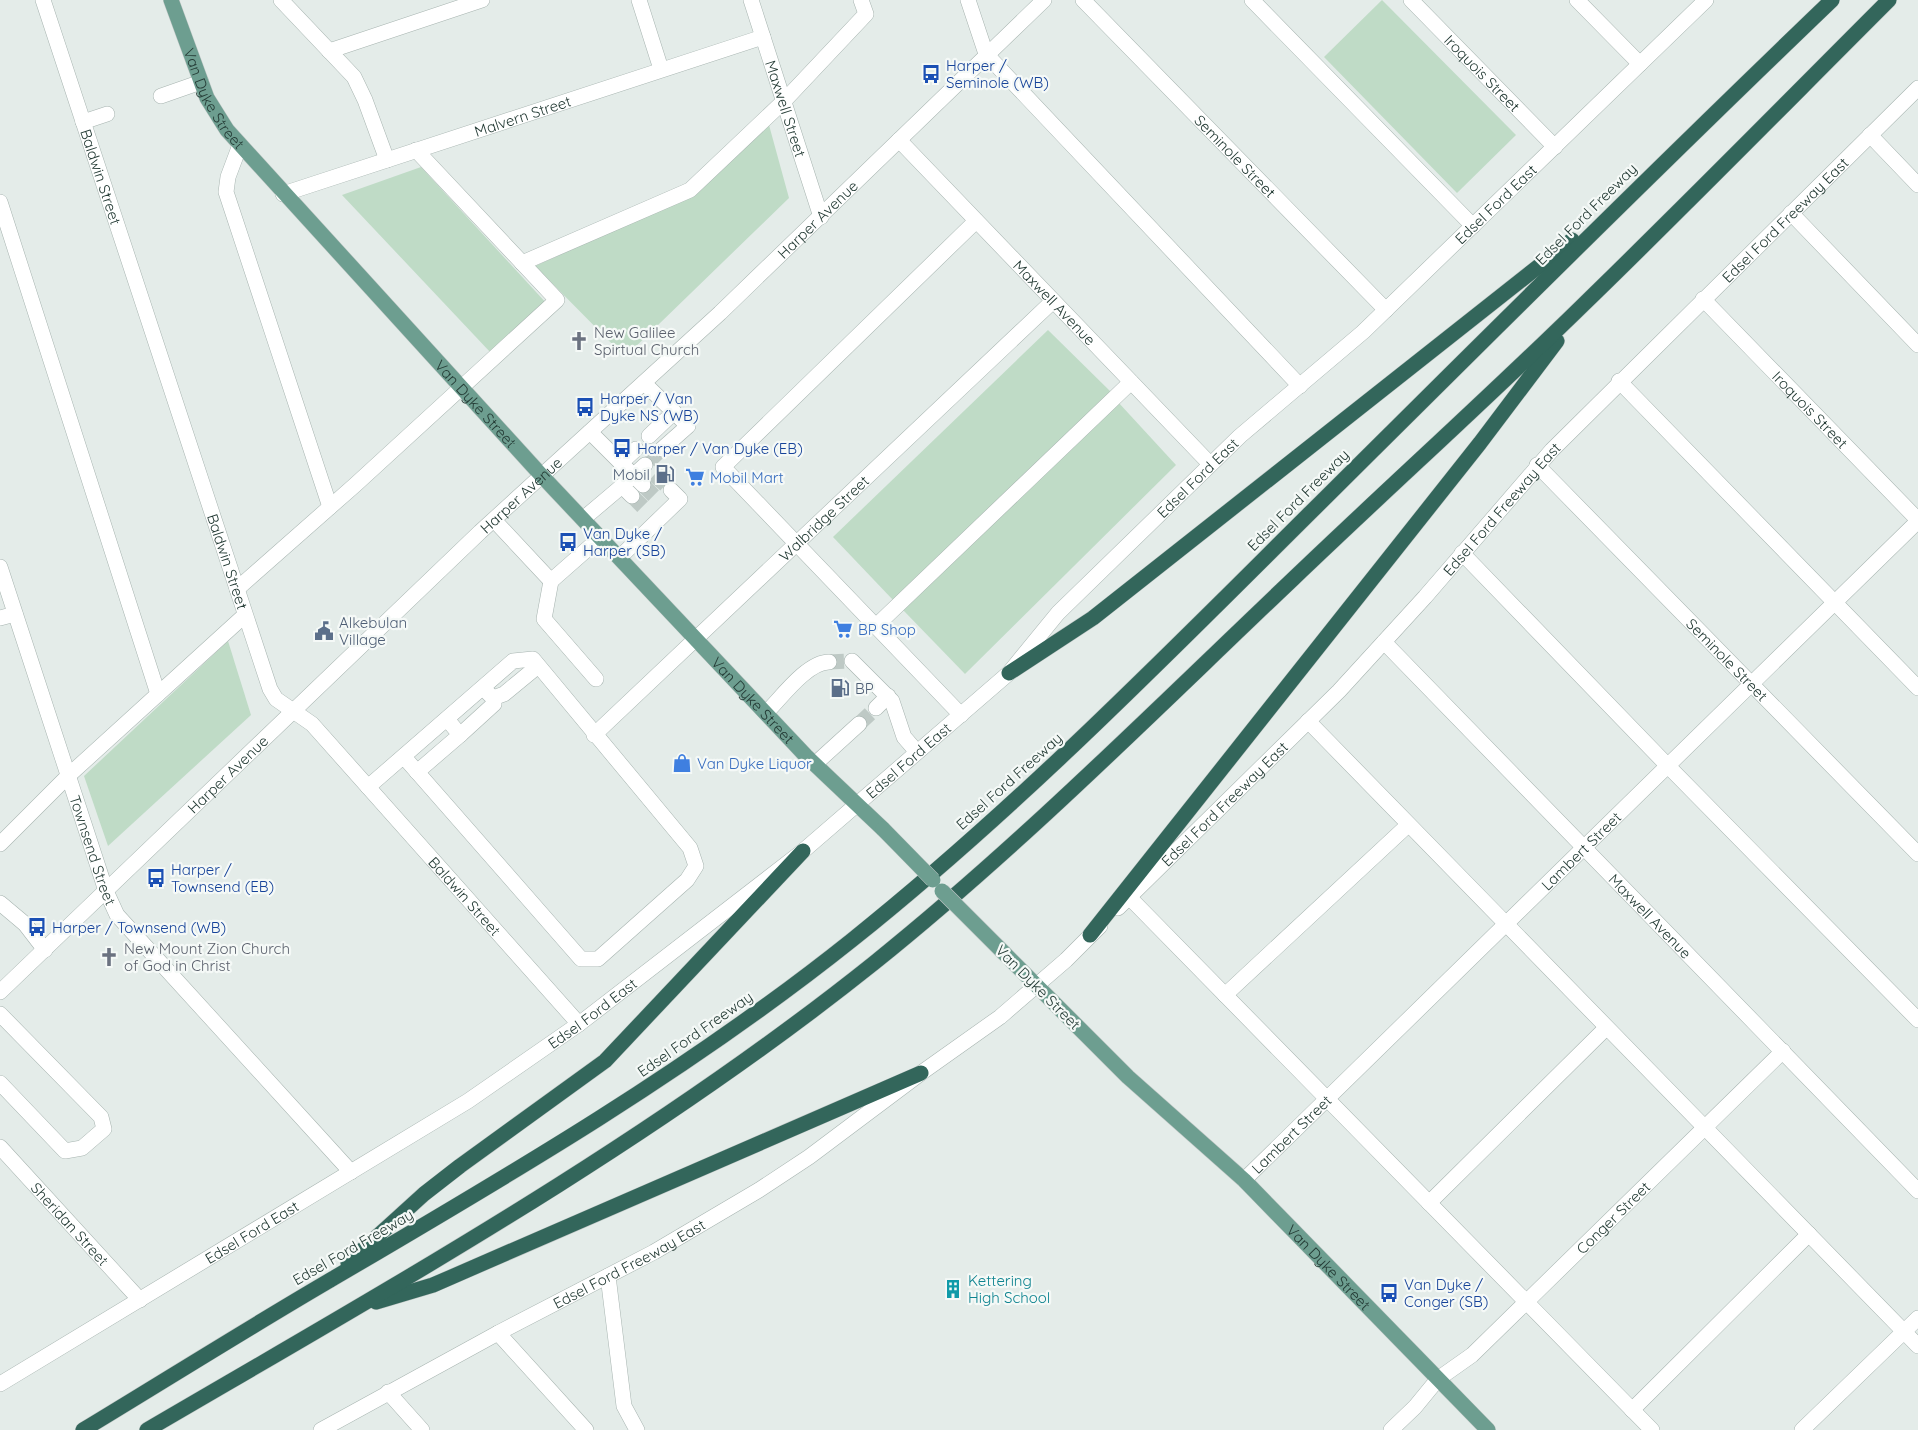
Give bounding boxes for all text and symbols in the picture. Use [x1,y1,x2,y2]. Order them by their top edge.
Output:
street label: Iroquois Street [1440,30,1524,115]
street label: Van Dyke Street [180,45,249,153]
place label: Harper / Seminole (WB) [946,56,1049,92]
street label: Maxwell Street [762,58,810,159]
bus stop icon: Harper / Seminole (WB) [920,63,942,85]
street label: Malvern Street [472,91,573,140]
street label: Seminole Street [1191,110,1280,201]
street label: Baldwin Street [77,126,126,227]
street label: Edsel Ford Freeway East [1718,153,1852,286]
street label: Edsel Ford Freeway [1531,159,1641,269]
street label: Edsel Ford East [1451,160,1540,248]
street label: Harper Avenue [773,176,861,262]
street label: Maxwell Avenue [1010,256,1100,349]
place label: New Galilee Spirtual Church [594,323,699,359]
church icon: New Galilee Spirtual Church [568,330,590,352]
street label: Van Dyke Street [431,356,521,451]
street label: Iroquois Street [1769,367,1852,452]
place label: Harper / Van Dyke NS (WB) [600,389,699,425]
bus stop icon: Harper / Van Dyke NS (WB) [574,396,596,418]
street label: Edsel Ford East [1152,434,1242,521]
bus stop icon: Harper / Van Dyke (EB) [611,437,633,459]
street label: Edsel Ford Freeway East [1439,438,1564,579]
place label: Harper / Van Dyke (EB) [637,439,803,458]
street label: Edsel Ford Freeway [1243,445,1353,555]
street label: Harper Avenue [476,453,566,537]
fuel station icon: Mobil [654,463,676,485]
place label: Mobil [613,465,650,484]
supermarket icon: Mobil Mart [684,466,706,488]
place label: Mobil Mart [710,468,784,487]
street label: Walbridge Street [775,471,873,565]
street label: Baldwin Street [203,511,253,612]
place label: Van Dyke / Harper (SB) [583,524,666,560]
bus stop icon: Van Dyke / Harper (SB) [557,531,579,553]
place label: Alkebulan Village [339,613,407,649]
street label: Seminole Street [1683,614,1772,705]
supermarket icon: BP Shop [832,618,854,640]
public building icon: Alkebulan Village [313,620,335,642]
place label: BP Shop [858,620,916,639]
street label: Van Dyke Street [708,653,799,747]
fuel station icon: BP [829,677,851,699]
place label: BP [855,679,874,698]
street label: Edsel Ford East [862,718,955,802]
street label: Edsel Ford Freeway [952,728,1066,834]
street label: Harper Avenue [183,731,272,817]
street label: Edsel Ford Freeway East [1157,737,1292,870]
shop icon: Van Dyke Liquor [671,752,693,774]
place label: Van Dyke Liquor [697,754,812,773]
street label: Townsend Street [66,793,121,908]
street label: Lambert Street [1537,807,1625,894]
street label: Baldwin Street [425,852,505,939]
place label: Harper / Townsend (EB) [171,860,274,896]
bus stop icon: Harper / Townsend (EB) [145,867,167,889]
street label: Maxwell Avenue [1605,869,1696,962]
bus stop icon: Harper / Townsend (WB) [26,916,48,938]
place label: Harper / Townsend (WB) [52,918,226,937]
place label: New Mount Zion Church of God in Christ [124,939,290,975]
street label: Van Dyke Street [992,941,1084,1033]
church icon: New Mount Zion Church of God in Christ [98,946,120,968]
street label: Edsel Ford East [544,974,640,1052]
street label: Edsel Ford Freeway [634,987,756,1081]
street label: Lambert Street [1247,1091,1335,1177]
street label: Conger Street [1572,1177,1654,1258]
street label: Sheridan Street [27,1178,113,1269]
street label: Edsel Ford East [201,1196,302,1268]
street label: Edsel Ford Freeway [289,1205,417,1289]
street label: Edsel Ford Freeway East [550,1215,708,1312]
street label: Van Dyke Street [1283,1220,1375,1314]
place label: Kettering High School [968,1271,1050,1307]
place label: Van Dyke / Conger (SB) [1404,1275,1488,1311]
building icon: Kettering High School [942,1278,964,1300]
bus stop icon: Van Dyke / Conger (SB) [1378,1282,1400,1304]

